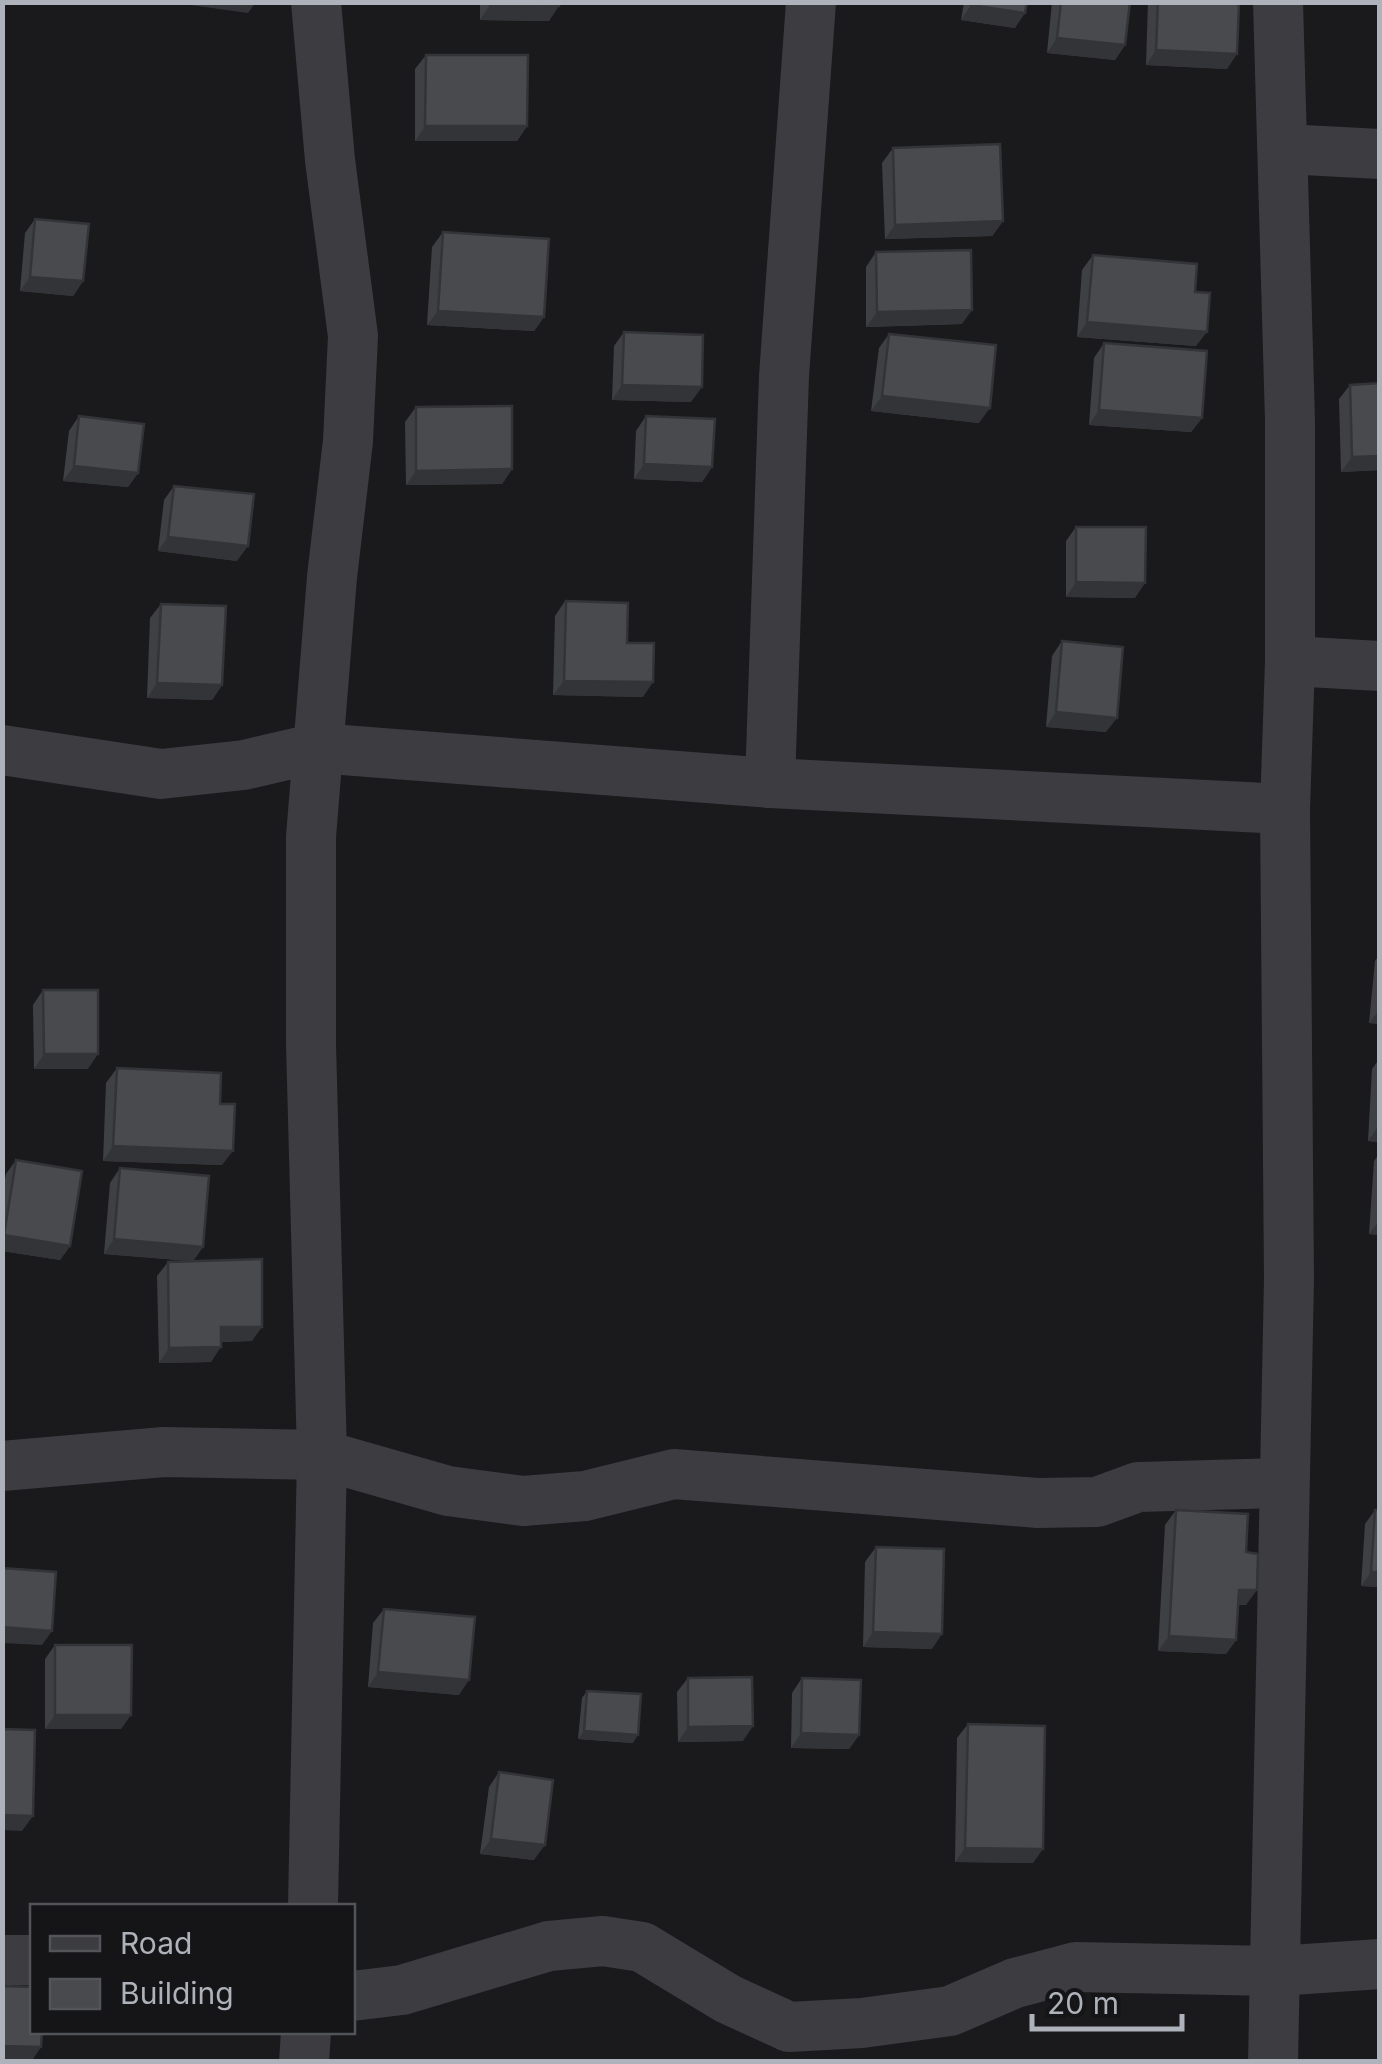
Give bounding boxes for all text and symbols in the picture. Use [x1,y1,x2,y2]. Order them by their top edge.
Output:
legend [30,1904,355,2034]
text: Road [120,1925,192,1961]
scale bar [1032,1969,1182,2031]
text: Building [120,1975,234,2011]
text: 20 m [1047,1985,1119,2021]

